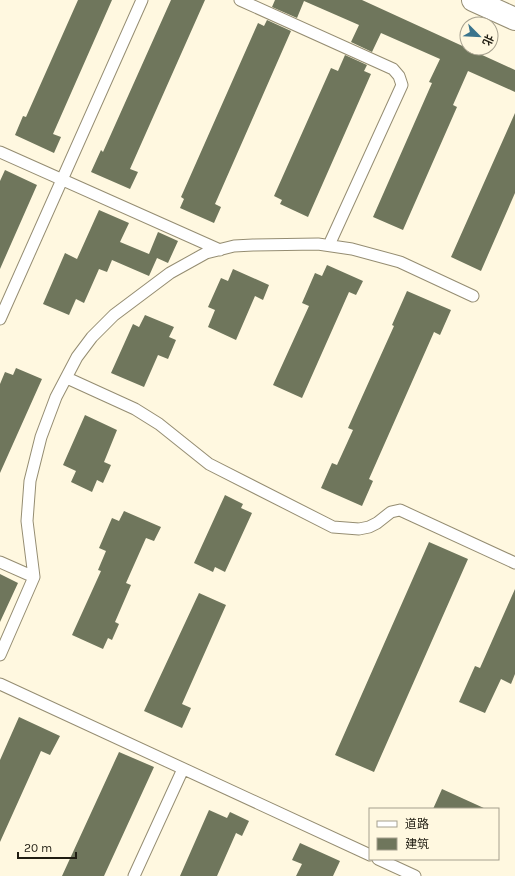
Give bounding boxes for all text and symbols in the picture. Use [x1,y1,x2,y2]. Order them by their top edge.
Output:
north arrow [459,16,499,56]
text: 北 [480,32,496,48]
legend [369,808,499,860]
text: 道路 [405,817,429,831]
scale bar [18,834,76,860]
text: 建筑 [405,837,429,851]
text: 20 m [24,841,52,855]

